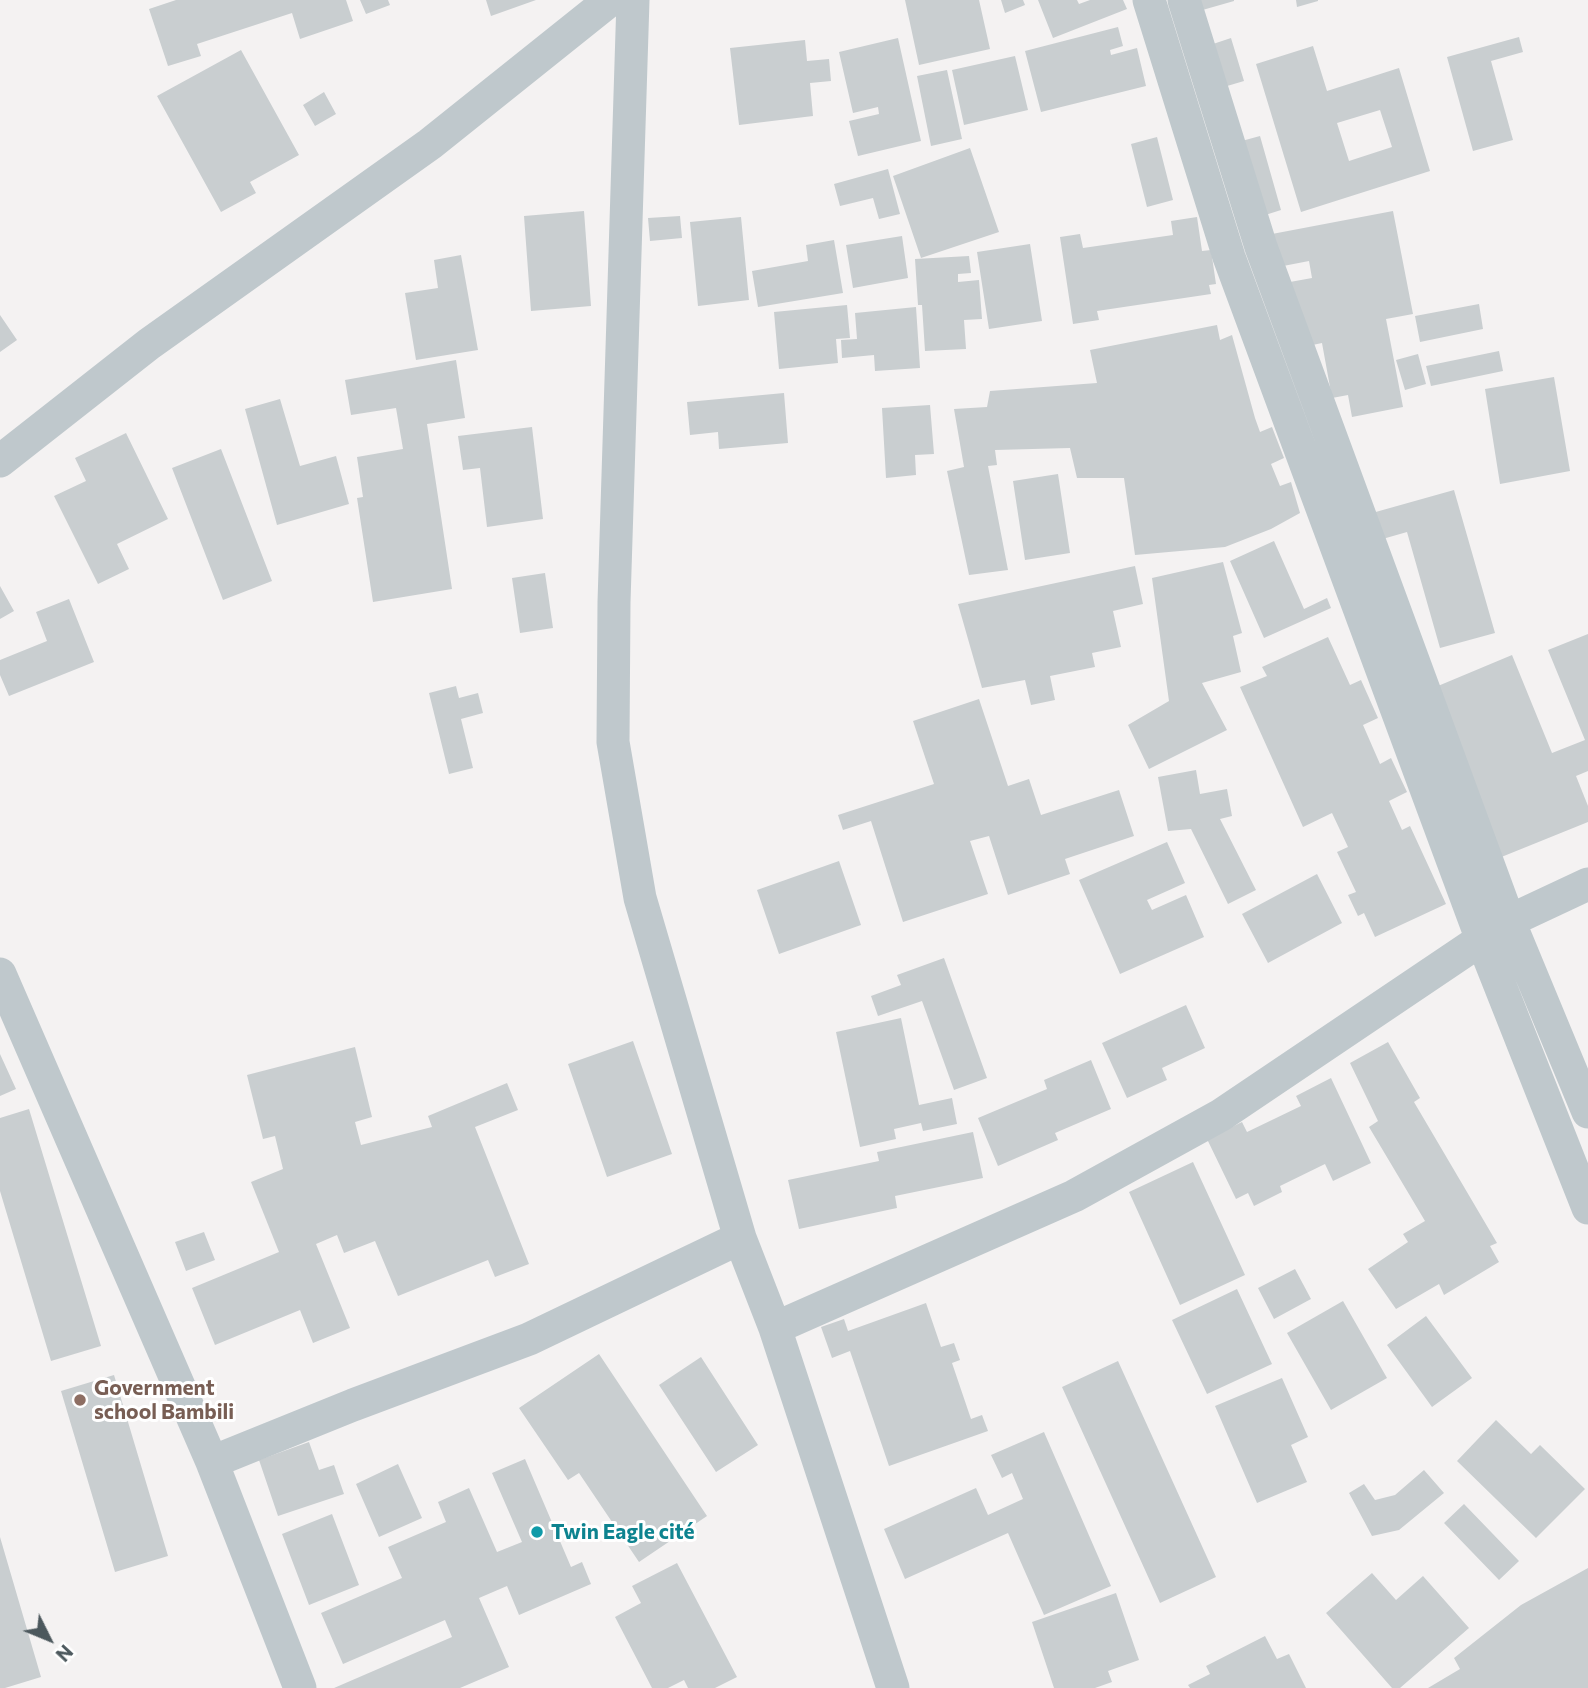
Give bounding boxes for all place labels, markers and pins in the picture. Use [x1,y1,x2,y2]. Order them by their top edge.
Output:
place label: Government school Bambili [94,1375,234,1425]
marker: Government school Bambili [72,1392,88,1408]
place label: Twin Eagle cité [551,1519,695,1545]
marker: Twin Eagle cité [529,1524,545,1540]

